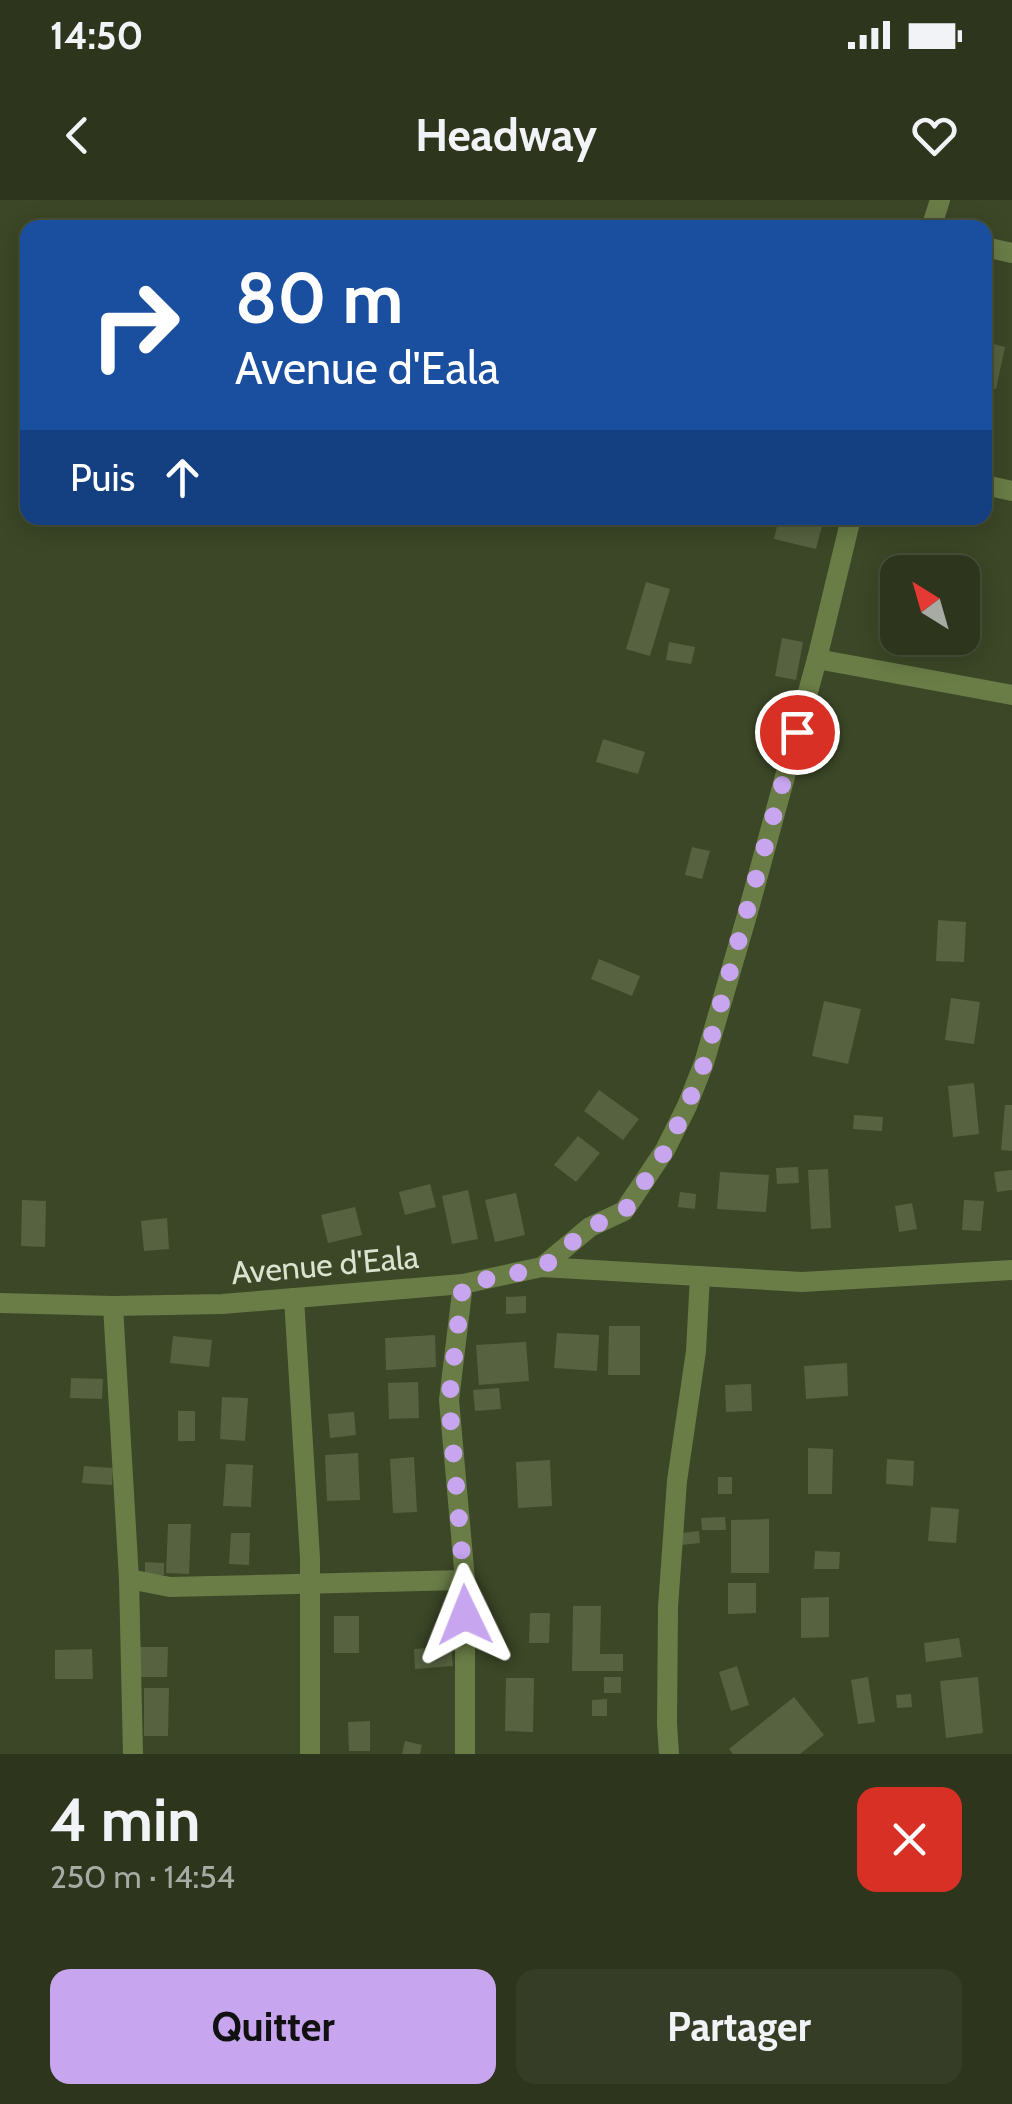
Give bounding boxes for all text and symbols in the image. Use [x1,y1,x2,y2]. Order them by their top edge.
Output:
text: 14:50 [50,12,143,59]
icon: back [50,108,105,163]
text: Headway [415,108,597,162]
icon: heart [907,108,962,163]
text: 80 m [235,255,403,341]
icon: right [70,260,200,390]
text: Avenue d'Eala [235,341,499,395]
icon: ahead [155,450,210,505]
text: Puis [70,454,135,501]
north arrow [880,555,980,655]
map controls [880,555,980,655]
pin [755,690,840,775]
icon: arrive [770,705,825,760]
street label: Avenue d'Eala [230,1237,421,1292]
position arrow [413,1563,517,1667]
text: 4 min [50,1783,200,1856]
button: close [857,1787,962,1892]
text: 250 m · 14:54 [50,1857,235,1896]
button: Quitter [50,1969,496,2084]
button: Partager [516,1969,962,2084]

